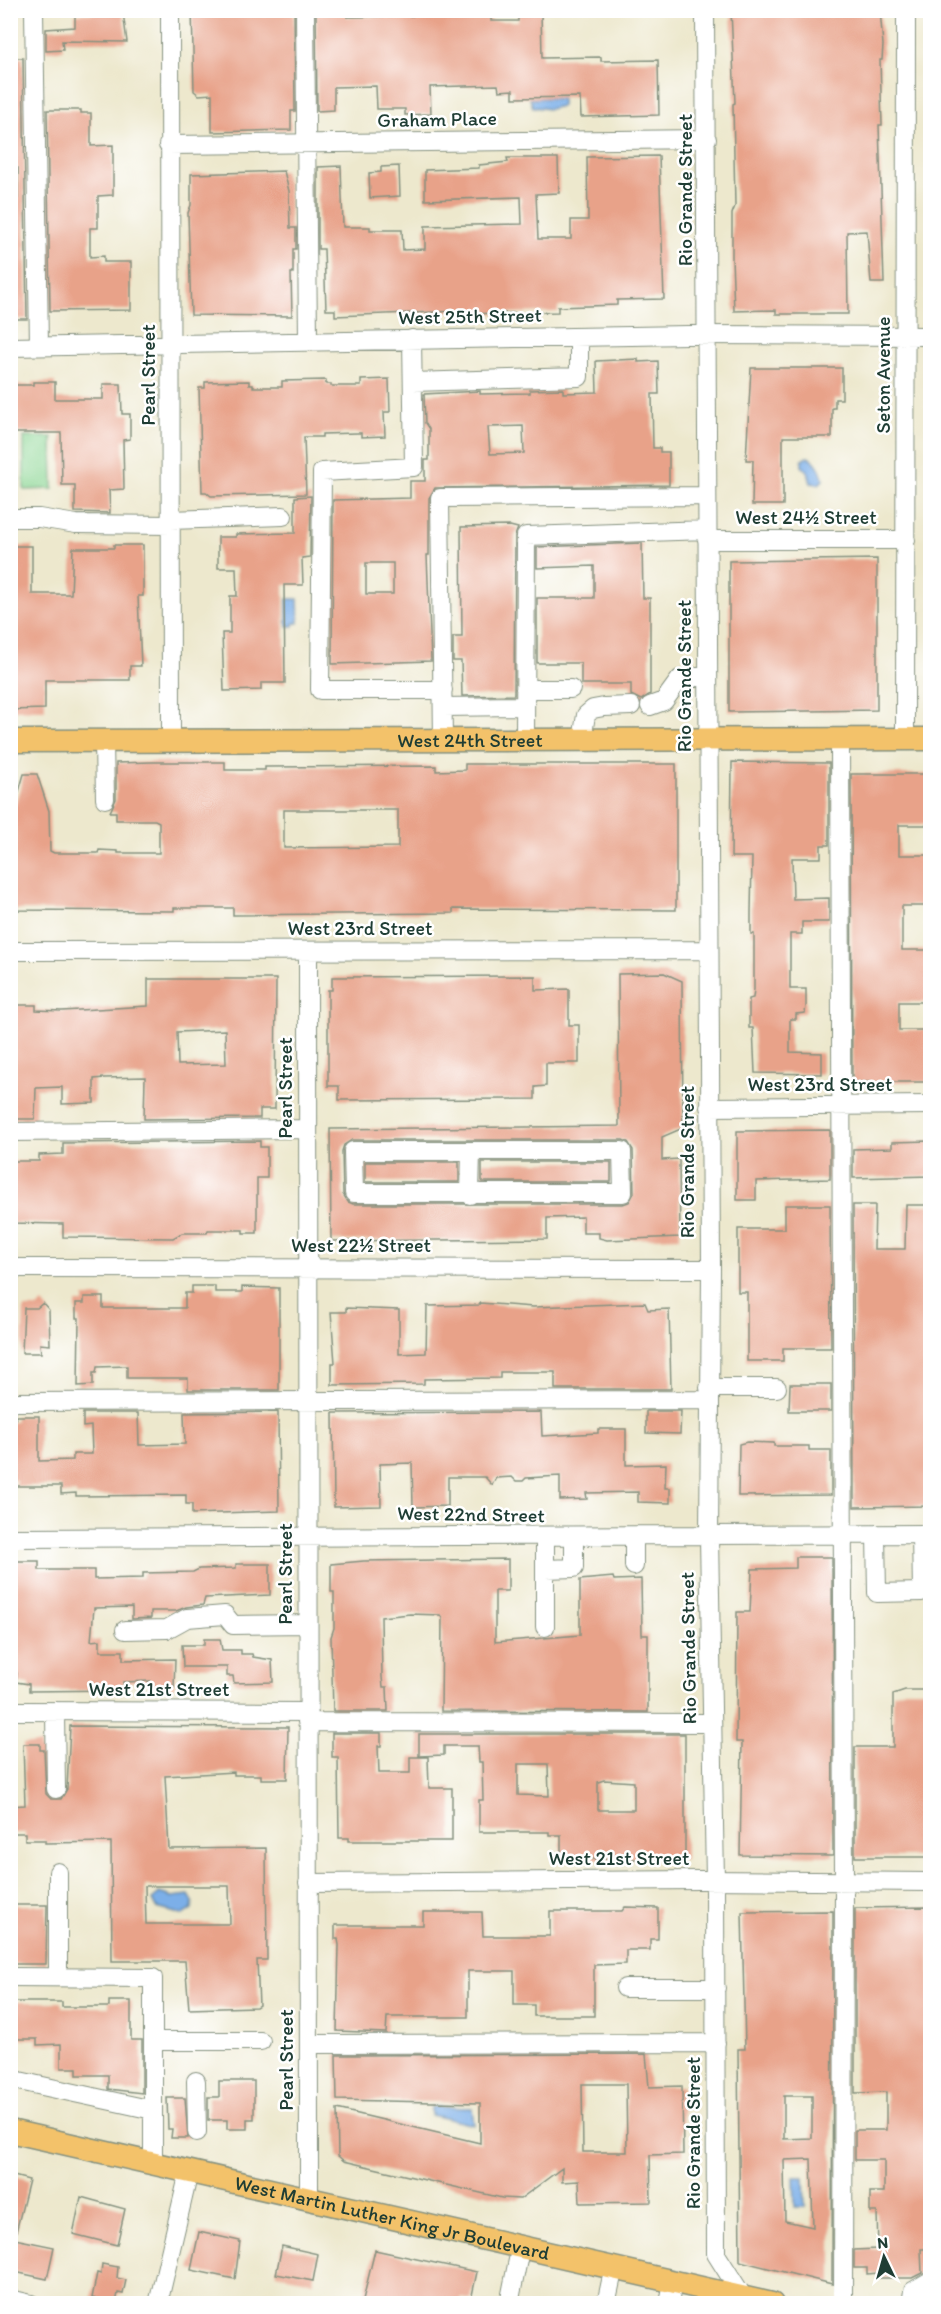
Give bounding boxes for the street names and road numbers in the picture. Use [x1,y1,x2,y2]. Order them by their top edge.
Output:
street label: Graham Place [377,106,497,132]
street label: Rio Grande Street [673,114,697,266]
street label: West 25th Street [398,303,542,329]
street label: Seton Avenue [871,316,895,434]
street label: Pearl Street [136,324,160,426]
street label: West 24½ Street [735,505,877,529]
street label: Rio Grande Street [672,600,696,752]
street label: West 24th Street [397,728,543,752]
street label: West 23rd Street [288,916,432,940]
street label: Pearl Street [273,1037,297,1139]
street label: West 23rd Street [748,1072,892,1096]
street label: Rio Grande Street [675,1086,699,1238]
street label: West 22½ Street [291,1233,431,1257]
street label: West 22nd Street [397,1501,545,1527]
street label: Pearl Street [273,1523,297,1625]
street label: Rio Grande Street [675,1572,701,1724]
street label: West 21st Street [89,1677,229,1701]
street label: West 21st Street [549,1846,689,1870]
street label: Pearl Street [274,2009,298,2111]
street label: Rio Grande Street [681,2057,705,2209]
street label: West Martin Luther King Jr Boulevard [232,2170,552,2265]

